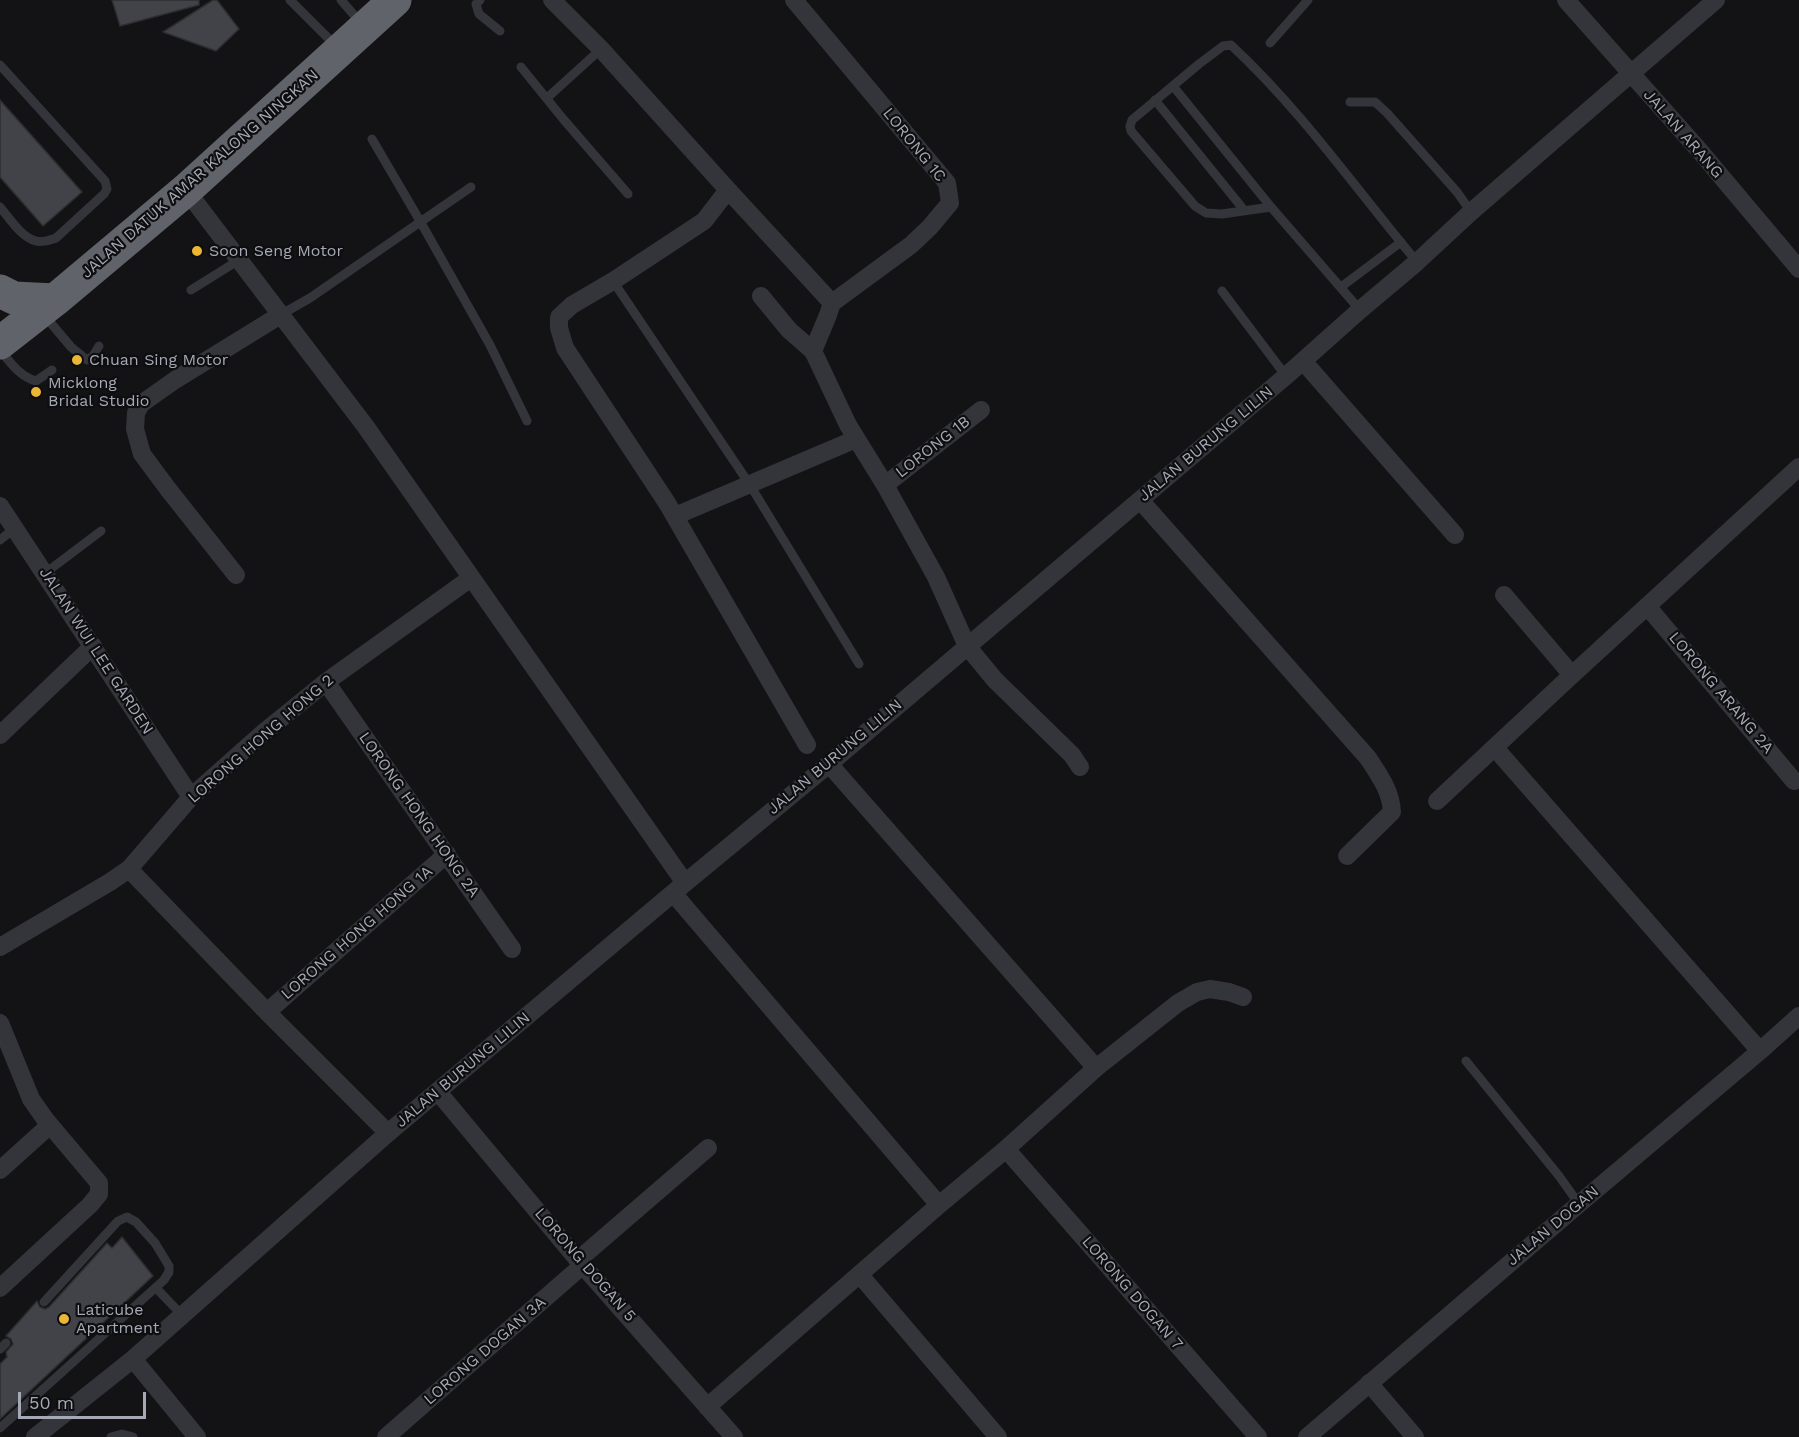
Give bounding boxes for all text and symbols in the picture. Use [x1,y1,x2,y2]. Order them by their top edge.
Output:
street label: JALAN DATUK AMAR KALONG NINGKAN [77,66,323,282]
street label: JALAN ARANG [1639,86,1727,182]
street label: LORONG 1C [878,104,950,186]
place label: Soon Seng Motor [209,241,343,261]
marker: Soon Seng Motor [190,244,204,258]
place label: Chuan Sing Motor [89,350,228,370]
marker: Chuan Sing Motor [70,353,84,367]
place label: Micklong Bridal Studio [48,373,149,411]
street label: JALAN BURUNG LILIN [1135,382,1277,506]
marker: Micklong Bridal Studio [29,385,43,399]
street label: LORONG 1B [892,412,974,482]
street label: JALAN WUI LEE GARDEN [35,564,157,738]
street label: LORONG ARANG 2A [1665,628,1777,758]
street label: LORONG HONG HONG 2 [184,670,338,808]
street label: JALAN BURUNG LILIN [764,695,906,819]
street label: LORONG HONG HONG 2A [355,729,483,901]
street label: LORONG HONG HONG 1A [277,862,437,1004]
street label: JALAN BURUNG LILIN [392,1008,534,1132]
street label: JALAN DOGAN [1503,1182,1603,1270]
street label: LORONG DOGAN 5 [530,1204,640,1326]
street label: LORONG DOGAN 7 [1077,1232,1187,1354]
street label: LORONG DOGAN 3A [420,1293,550,1409]
place label: Laticube Apartment [76,1300,159,1338]
marker: Laticube Apartment [57,1312,71,1326]
scale bar [21,1380,148,1418]
text: 50 m [29,1392,74,1413]

